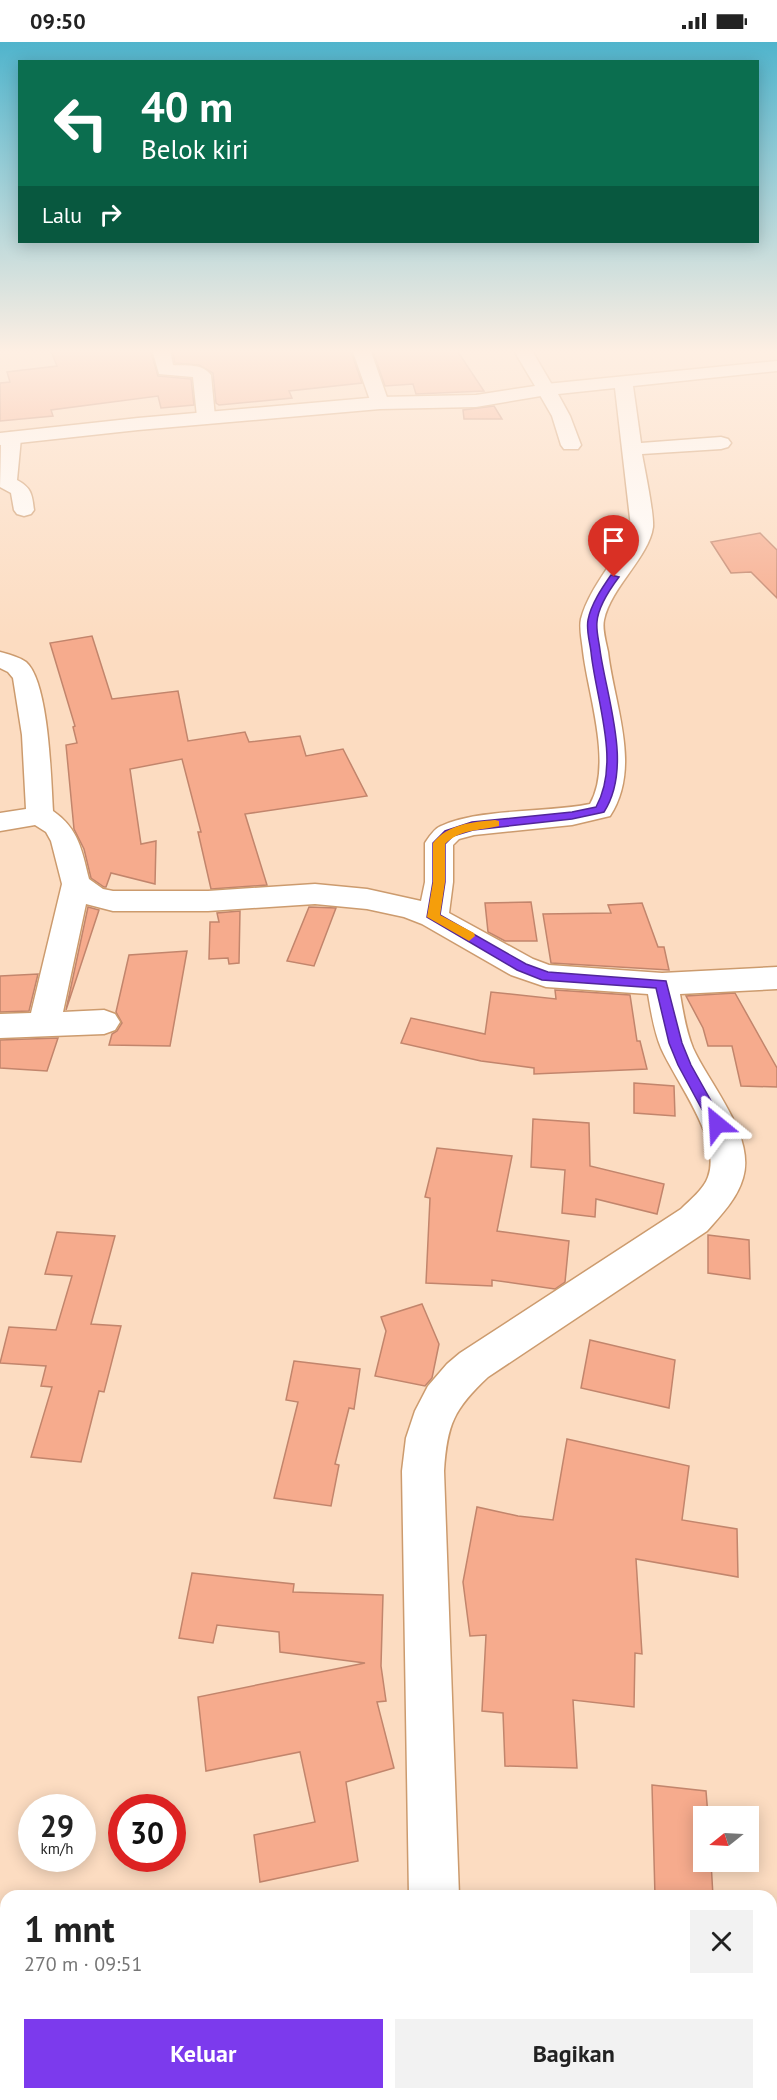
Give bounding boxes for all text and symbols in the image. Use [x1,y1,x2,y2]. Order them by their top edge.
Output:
text: 09:50 [30,7,86,35]
text: 40 m [141,79,233,134]
icon: left [42,84,120,162]
text: Belok kiri [141,132,249,166]
icon: right [94,198,127,231]
text: Lalu [42,201,82,229]
pin [588,515,639,577]
icon: arrive [597,524,630,557]
position arrow [685,1092,749,1156]
speed limit sign: 30 [108,1794,186,1872]
text: 29 [40,1806,74,1845]
north arrow [693,1806,759,1872]
map controls [693,1806,759,1872]
text: km/h [41,1839,73,1858]
text: 1 mnt [24,1905,115,1952]
button: close [690,1910,753,1973]
text: 270 m · 09:51 [24,1951,142,1977]
button: Keluar [24,2019,383,2088]
button: Bagikan [395,2019,753,2088]

